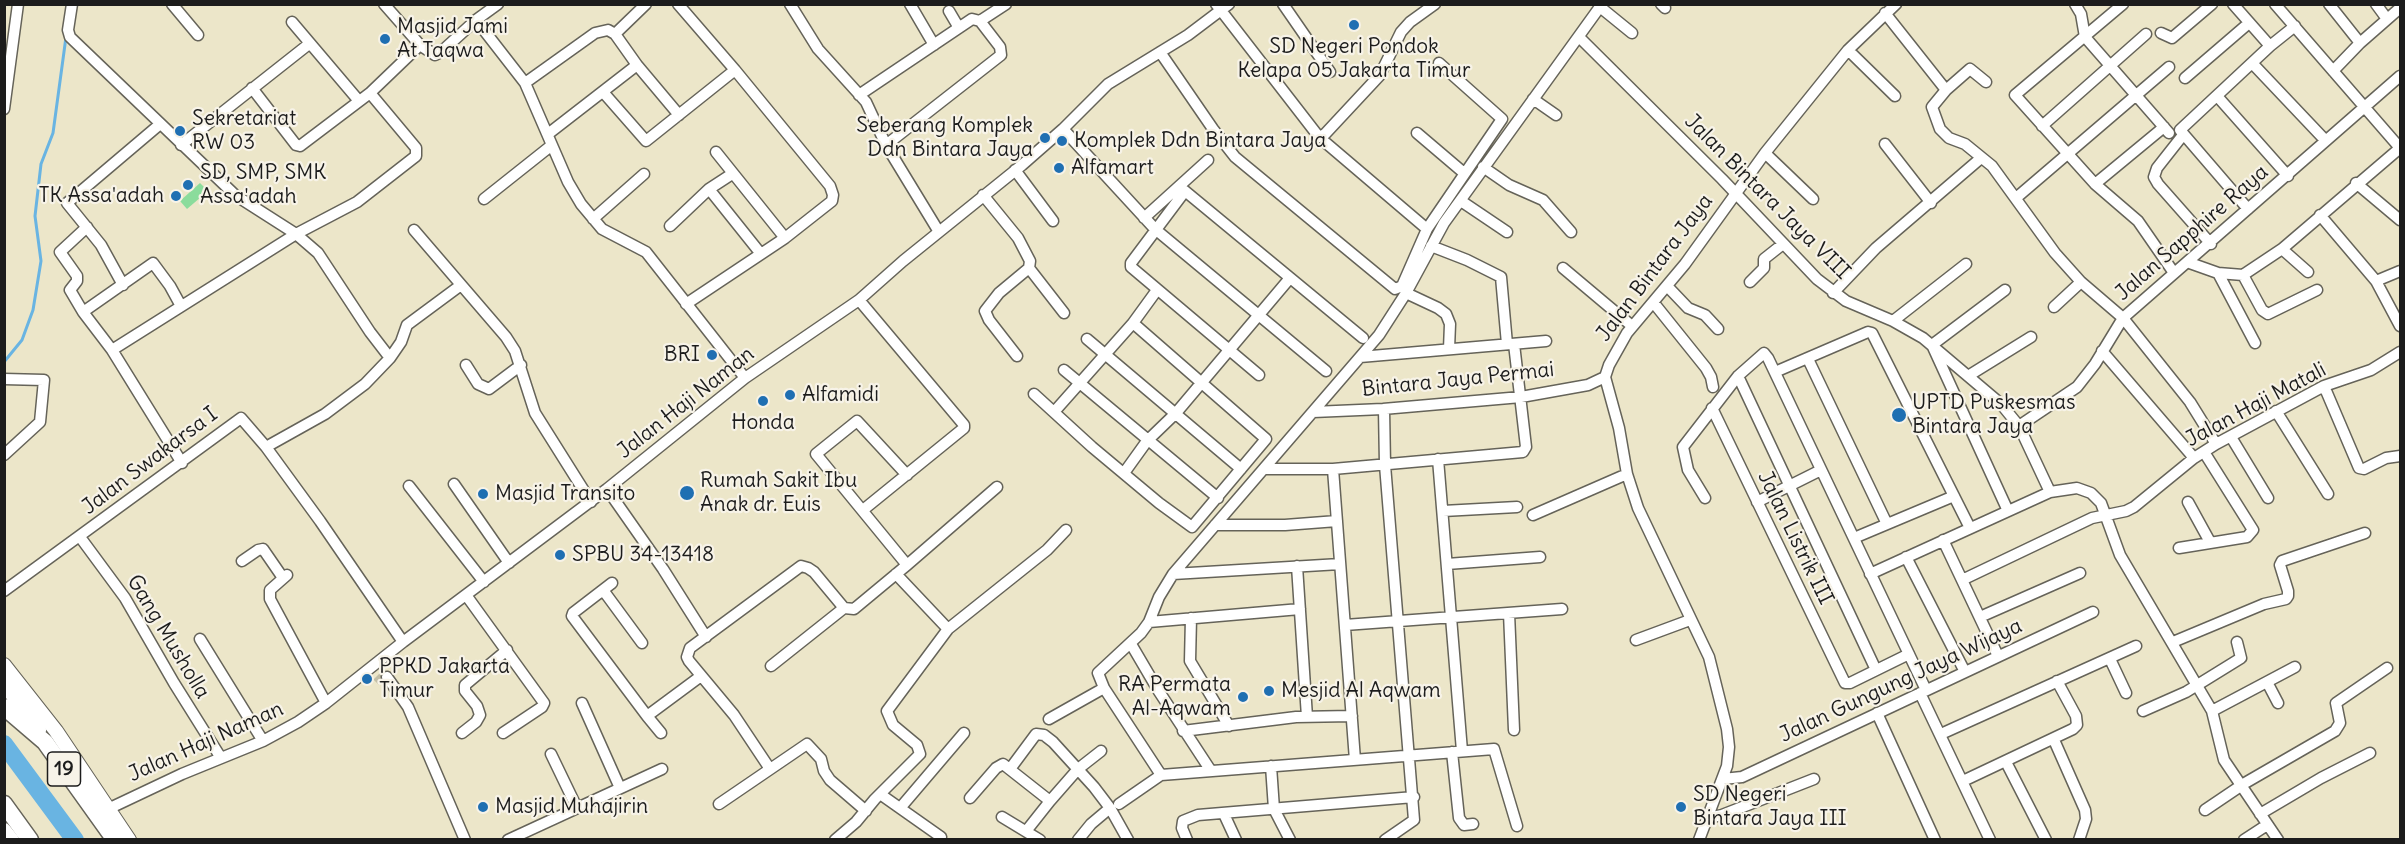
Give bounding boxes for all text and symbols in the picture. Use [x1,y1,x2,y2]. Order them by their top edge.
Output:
place label: Masjid Jami At Taqwa [397,14,508,64]
marker: SD Negeri Pondok Kelapa 05 Jakarta Timur [1347,18,1361,32]
marker: Masjid Jami At Taqwa [378,32,392,46]
place label: SD Negeri Pondok Kelapa 05 Jakarta Timur [1238,34,1470,84]
place label: Sekretariat RW 03 [192,106,296,156]
street label: Jalan Bintara Jaya VIII [1679,109,1855,285]
place label: Seberang Komplek Ddn Bintara Jaya [856,113,1033,163]
marker: Sekretariat RW 03 [173,124,187,138]
place label: Komplek Ddn Bintara Jaya [1074,128,1326,154]
marker: Seberang Komplek Ddn Bintara Jaya [1038,131,1052,145]
marker: Komplek Ddn Bintara Jaya [1055,134,1069,148]
place label: Alfamart [1071,155,1154,181]
place label: SD, SMP, SMK Assa'adah [200,160,326,210]
street label: Jalan Sapphire Raya [2110,160,2274,306]
marker: Alfamart [1052,161,1066,175]
marker: SD, SMP, SMK Assa'adah [181,178,195,192]
place label: TK Assa'adah [38,183,164,209]
marker: TK Assa'adah [169,189,183,203]
street label: Jalan Bintara Jaya [1591,189,1719,347]
street label: Jalan Haji Naman [613,342,759,464]
place label: BRI [664,342,700,368]
marker: BRI [705,348,719,362]
street label: Bintara Jaya Permai [1361,357,1555,403]
street label: Jalan Haji Matali [2182,357,2330,453]
place label: Alfamidi [802,382,879,408]
marker: Alfamidi [783,388,797,402]
place label: UPTD Puskesmas Bintara Jaya [1912,390,2076,440]
marker: Honda [756,394,770,408]
street label: Jalan Swakarsa I [77,402,223,520]
marker: UPTD Puskesmas Bintara Jaya [1890,406,1908,424]
place label: Honda [731,410,795,436]
street label: Jalan Listrik III [1752,467,1838,609]
place label: Rumah Sakit Ibu Anak dr. Euis [700,468,857,518]
place label: Masjid Transito [495,481,635,507]
marker: Rumah Sakit Ibu Anak dr. Euis [678,484,696,502]
marker: Masjid Transito [476,487,490,501]
place label: SPBU 34-13418 [572,542,714,568]
marker: SPBU 34-13418 [553,548,567,562]
street label: Gang Musholla [121,570,215,704]
street label: Jalan Gungung Jaya Wijaya [1776,614,2026,748]
place label: PPKD Jakarta Timur [379,654,510,704]
marker: PPKD Jakarta Timur [360,672,374,686]
place label: RA Permata Al-Aqwam [1118,672,1231,722]
place label: Mesjid Al Aqwam [1281,678,1441,704]
marker: Mesjid Al Aqwam [1262,684,1276,698]
marker: RA Permata Al-Aqwam [1236,690,1250,704]
street label: Jalan Haji Naman [125,697,287,787]
road number: 19 [48,752,80,786]
place label: SD Negeri Bintara Jaya III [1693,782,1847,832]
place label: Masjid Muhajirin [495,794,648,820]
marker: Masjid Muhajirin [476,800,490,814]
marker: SD Negeri Bintara Jaya III [1674,800,1688,814]

